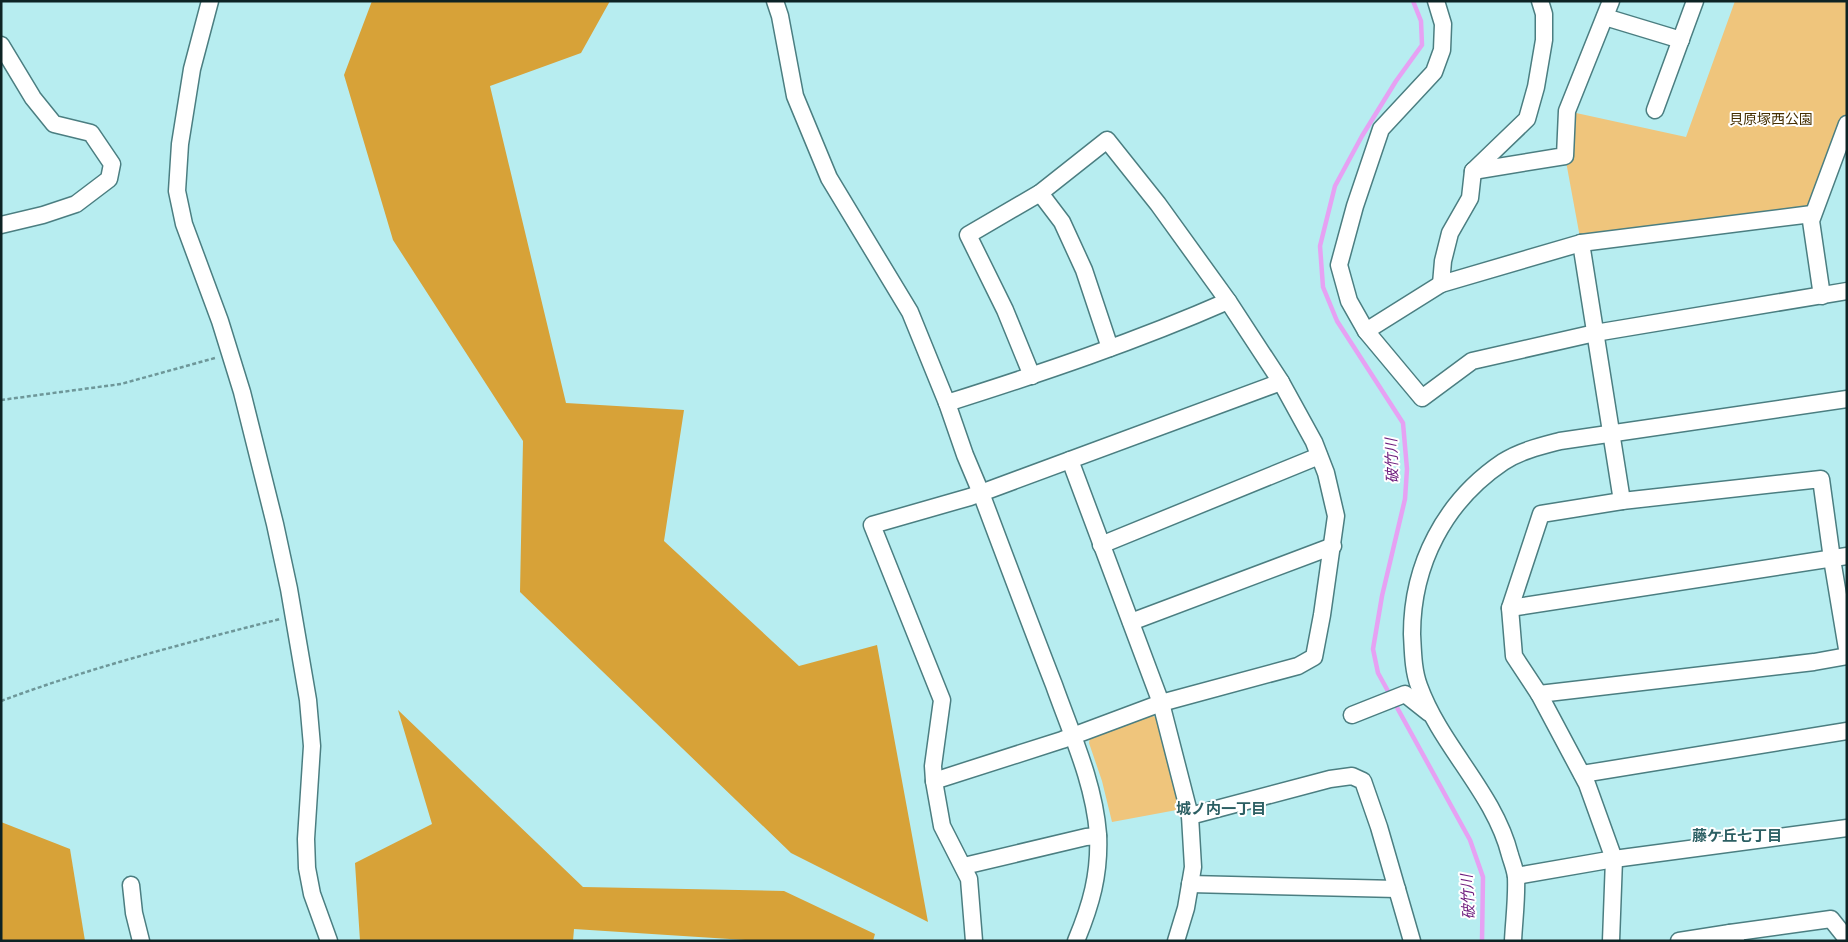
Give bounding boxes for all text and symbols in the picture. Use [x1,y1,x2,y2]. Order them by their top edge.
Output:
park label: 貝原塚西公園 [1729,111,1813,127]
water label: 破竹川 [1382,436,1401,484]
district label: 城ノ内一丁目 [1176,800,1266,817]
district label: 藤ケ丘七丁目 [1692,827,1782,844]
water label: 破竹川 [1458,872,1477,920]

